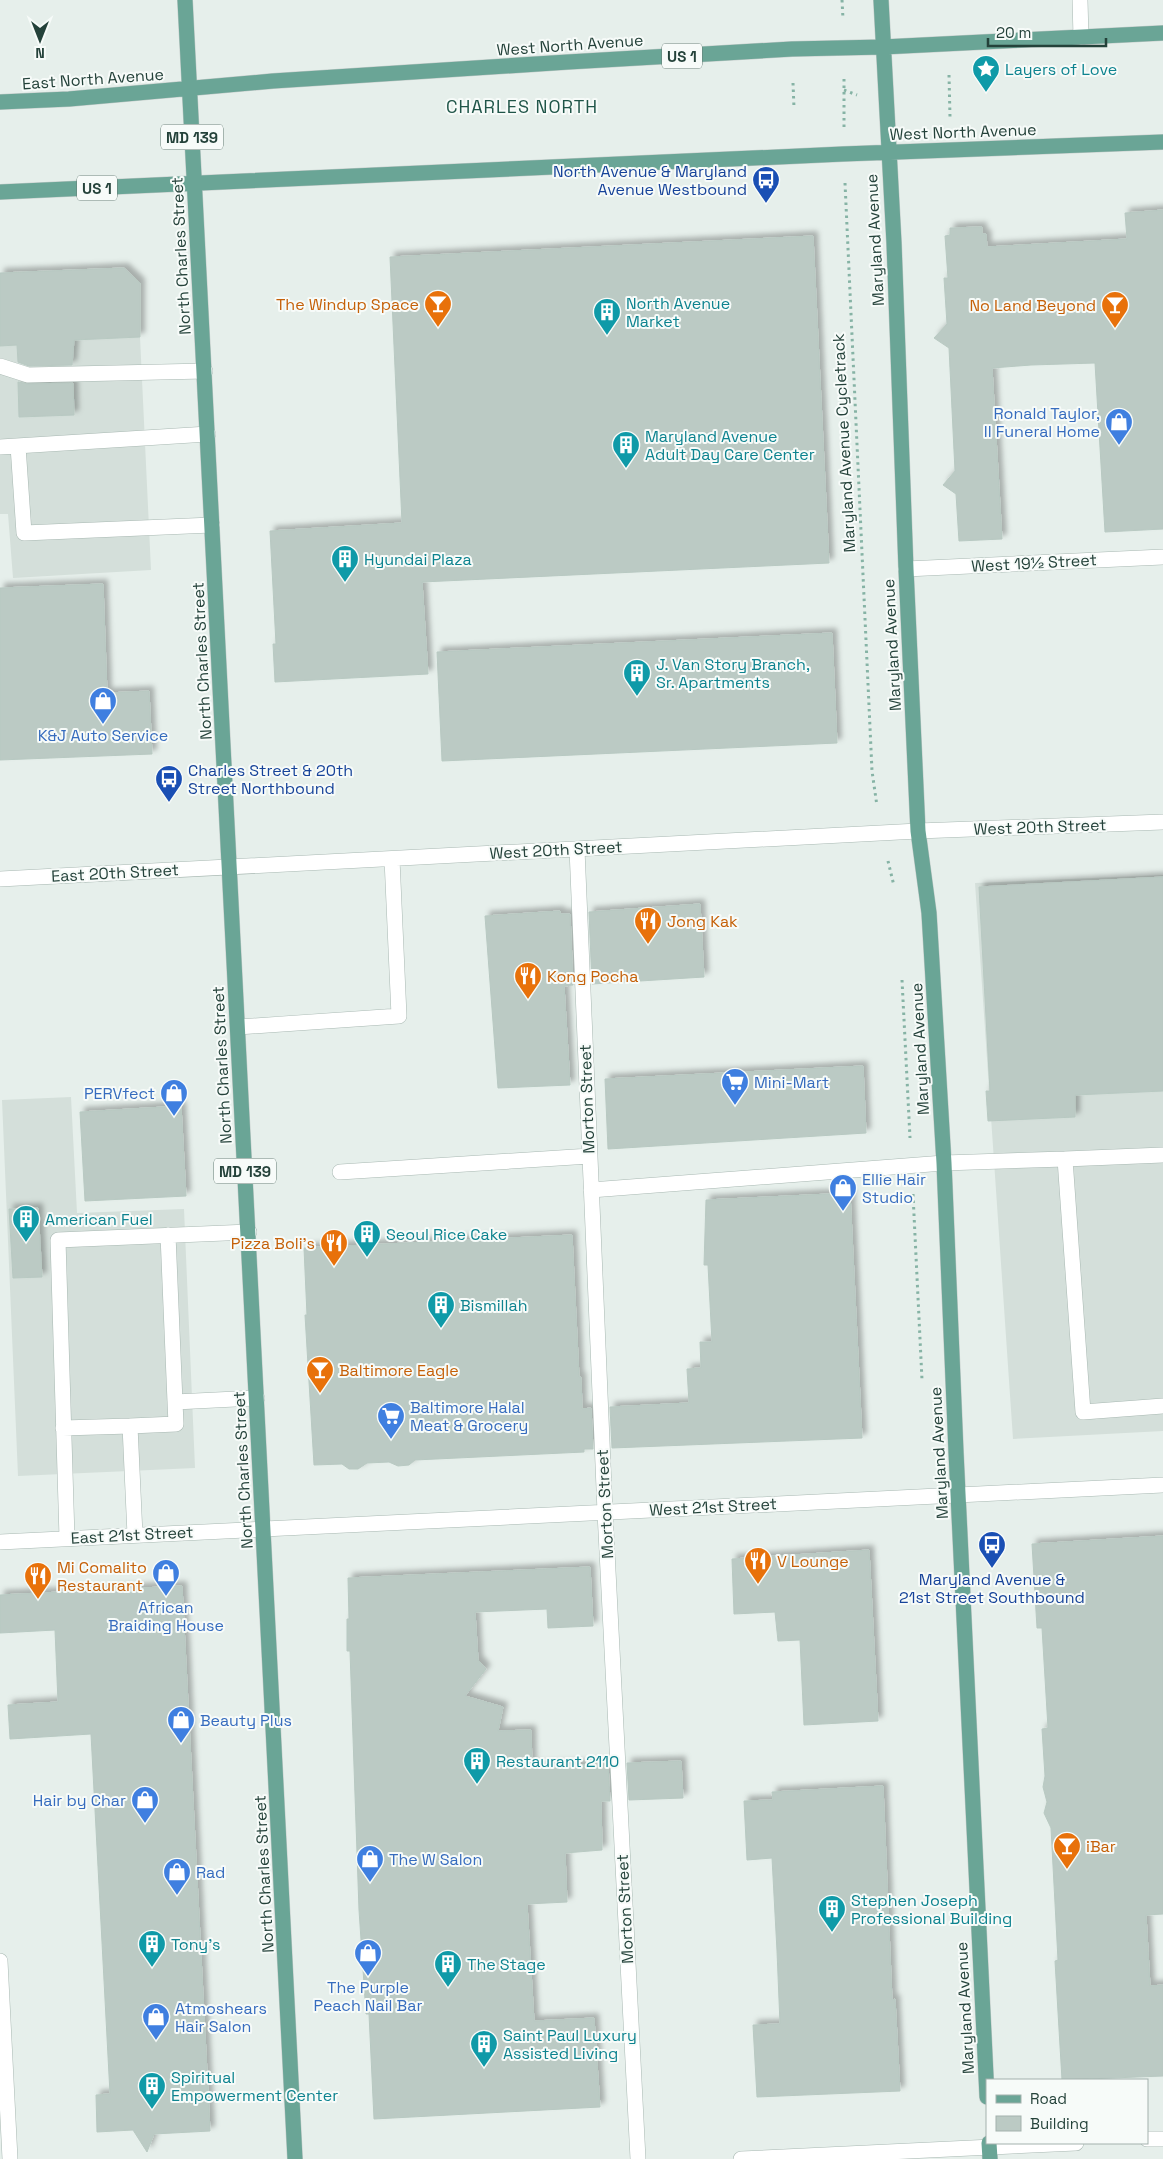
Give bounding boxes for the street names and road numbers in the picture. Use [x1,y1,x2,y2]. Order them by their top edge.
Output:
street label: West North Avenue [496,29,644,61]
road number: US 1 [662,44,702,68]
street label: East North Avenue [21,64,165,94]
street label: West North Avenue [889,119,1037,145]
road number: MD 139 [161,124,223,150]
street label: Maryland Avenue [861,173,889,307]
road number: US 1 [77,176,117,200]
street label: North Charles Street [166,177,196,335]
street label: Maryland Avenue Cycletrack [828,332,860,553]
street label: West 19½ Street [971,549,1097,577]
street label: Maryland Avenue [878,578,906,712]
street label: North Charles Street [187,582,217,740]
street label: West 20th Street [973,814,1107,840]
street label: West 20th Street [489,836,623,864]
street label: East 20th Street [51,859,179,887]
street label: Maryland Avenue [906,982,934,1116]
street label: North Charles Street [207,986,237,1144]
street label: Morton Street [575,1044,599,1154]
road number: MD 139 [214,1158,276,1184]
street label: Maryland Avenue [925,1386,953,1520]
street label: North Charles Street [228,1391,258,1549]
street label: Morton Street [592,1449,618,1559]
street label: West 21st Street [649,1493,777,1521]
street label: East 21st Street [70,1521,194,1549]
street label: North Charles Street [249,1795,279,1953]
street label: Morton Street [612,1854,638,1964]
street label: Maryland Avenue [951,1941,979,2075]

